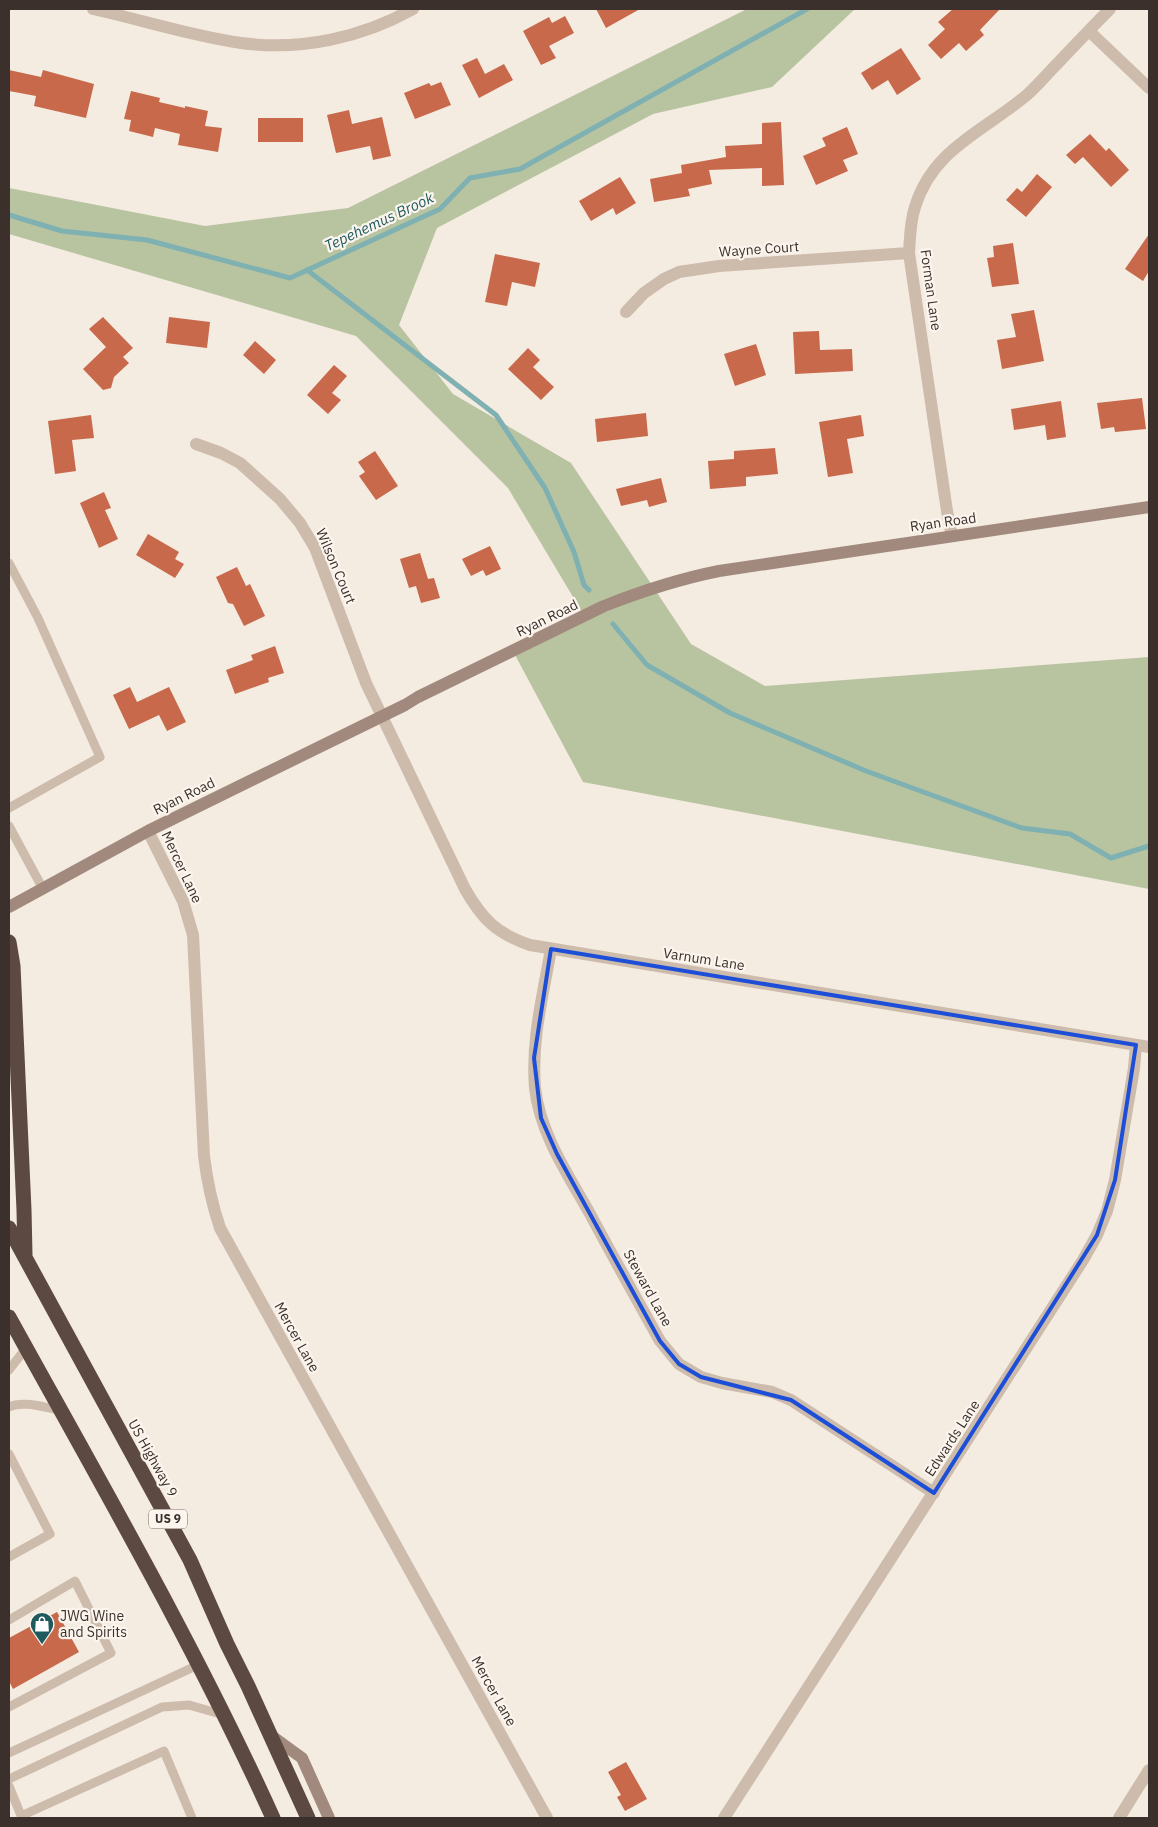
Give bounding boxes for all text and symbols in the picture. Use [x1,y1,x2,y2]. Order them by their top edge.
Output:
water label: Tepehemus Brook [321,188,437,255]
street label: Wayne Court [718,237,800,261]
street label: Forman Lane [916,248,946,332]
street label: Ryan Road [909,508,977,536]
street label: Wilson Court [312,526,360,607]
street label: Ryan Road [513,595,581,641]
street label: Ryan Road [150,773,218,819]
street label: Mercer Lane [158,828,207,906]
street label: Varnum Lane [662,944,746,974]
street label: Steward Lane [619,1246,677,1330]
street label: Mercer Lane [270,1299,324,1375]
street label: Edwards Lane [921,1396,984,1480]
street label: US Highway 9 [124,1416,182,1500]
road number: US 9 [149,1510,187,1528]
place label: JWG Wine and Spirits [60,1607,127,1641]
shop icon: JWG Wine and Spirits [29,1611,55,1645]
street label: Mercer Lane [467,1653,521,1729]

